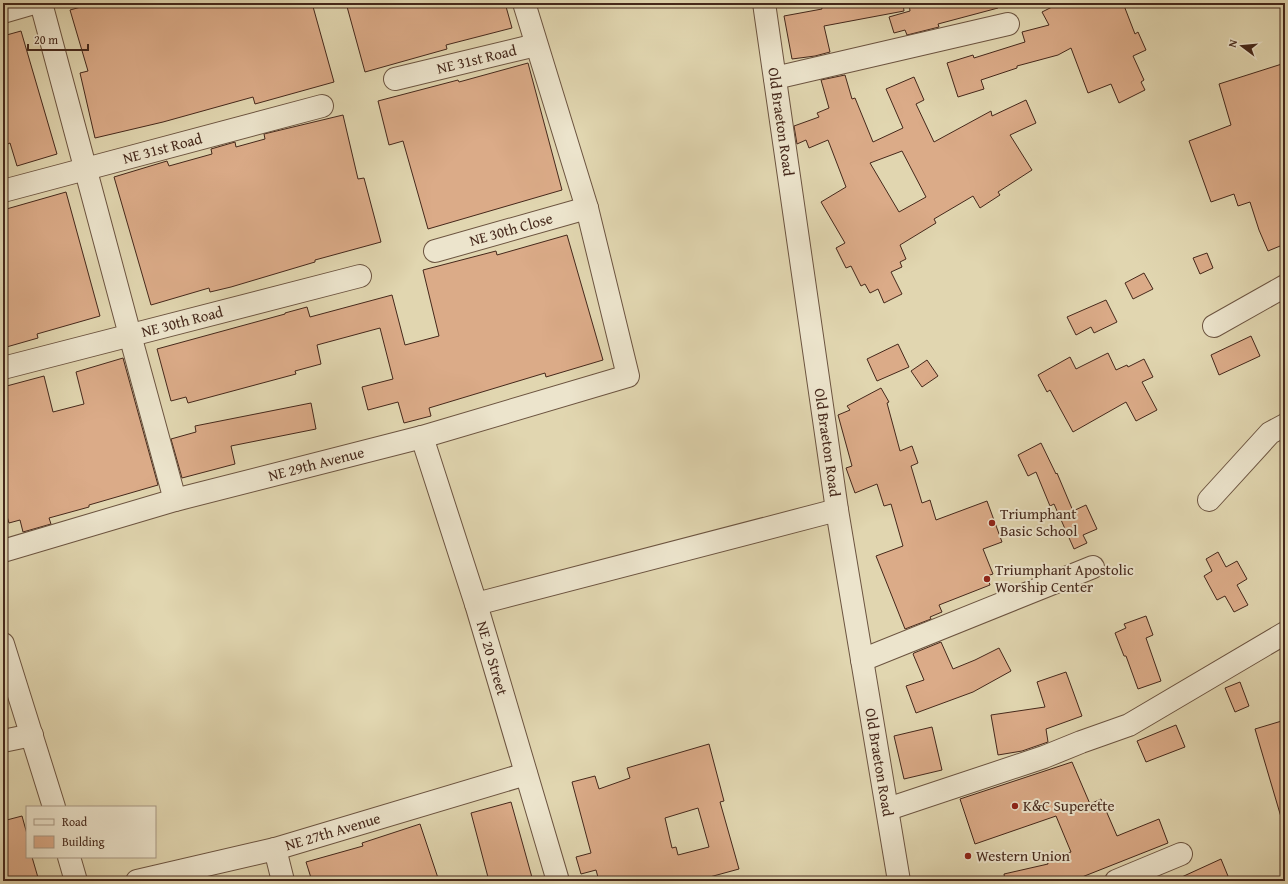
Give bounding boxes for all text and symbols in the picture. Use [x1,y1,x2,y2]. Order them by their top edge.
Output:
scale bar [28,26,88,52]
north arrow [1222,26,1262,66]
text: 20 m [34,31,58,48]
text: N [1224,37,1241,49]
street label: NE 31st Road [435,39,518,79]
street label: Old Braeton Road [763,66,800,177]
street label: NE 31st Road [120,127,204,169]
street label: NE 30th Close [467,207,555,251]
street label: NE 30th Road [139,301,225,342]
street label: Old Braeton Road [810,387,846,498]
street label: NE 29th Avenue [266,441,366,486]
place label: Triumphant Basic School [1000,503,1077,541]
marker: Triumphant Basic School [987,518,997,528]
place label: Triumphant Apostolic Worship Center [995,559,1134,597]
marker: Triumphant Apostolic Worship Center [982,574,992,584]
street label: NE 20 Street [472,618,514,698]
street label: Old Braeton Road [860,706,899,818]
place label: K&C Superette [1023,795,1115,816]
marker: K&C Superette [1010,801,1020,811]
legend [26,806,156,858]
street label: NE 27th Avenue [283,807,383,855]
text: Road [62,813,88,830]
text: Building [62,833,105,850]
place label: Western Union [976,845,1071,866]
marker: Western Union [963,851,973,861]

